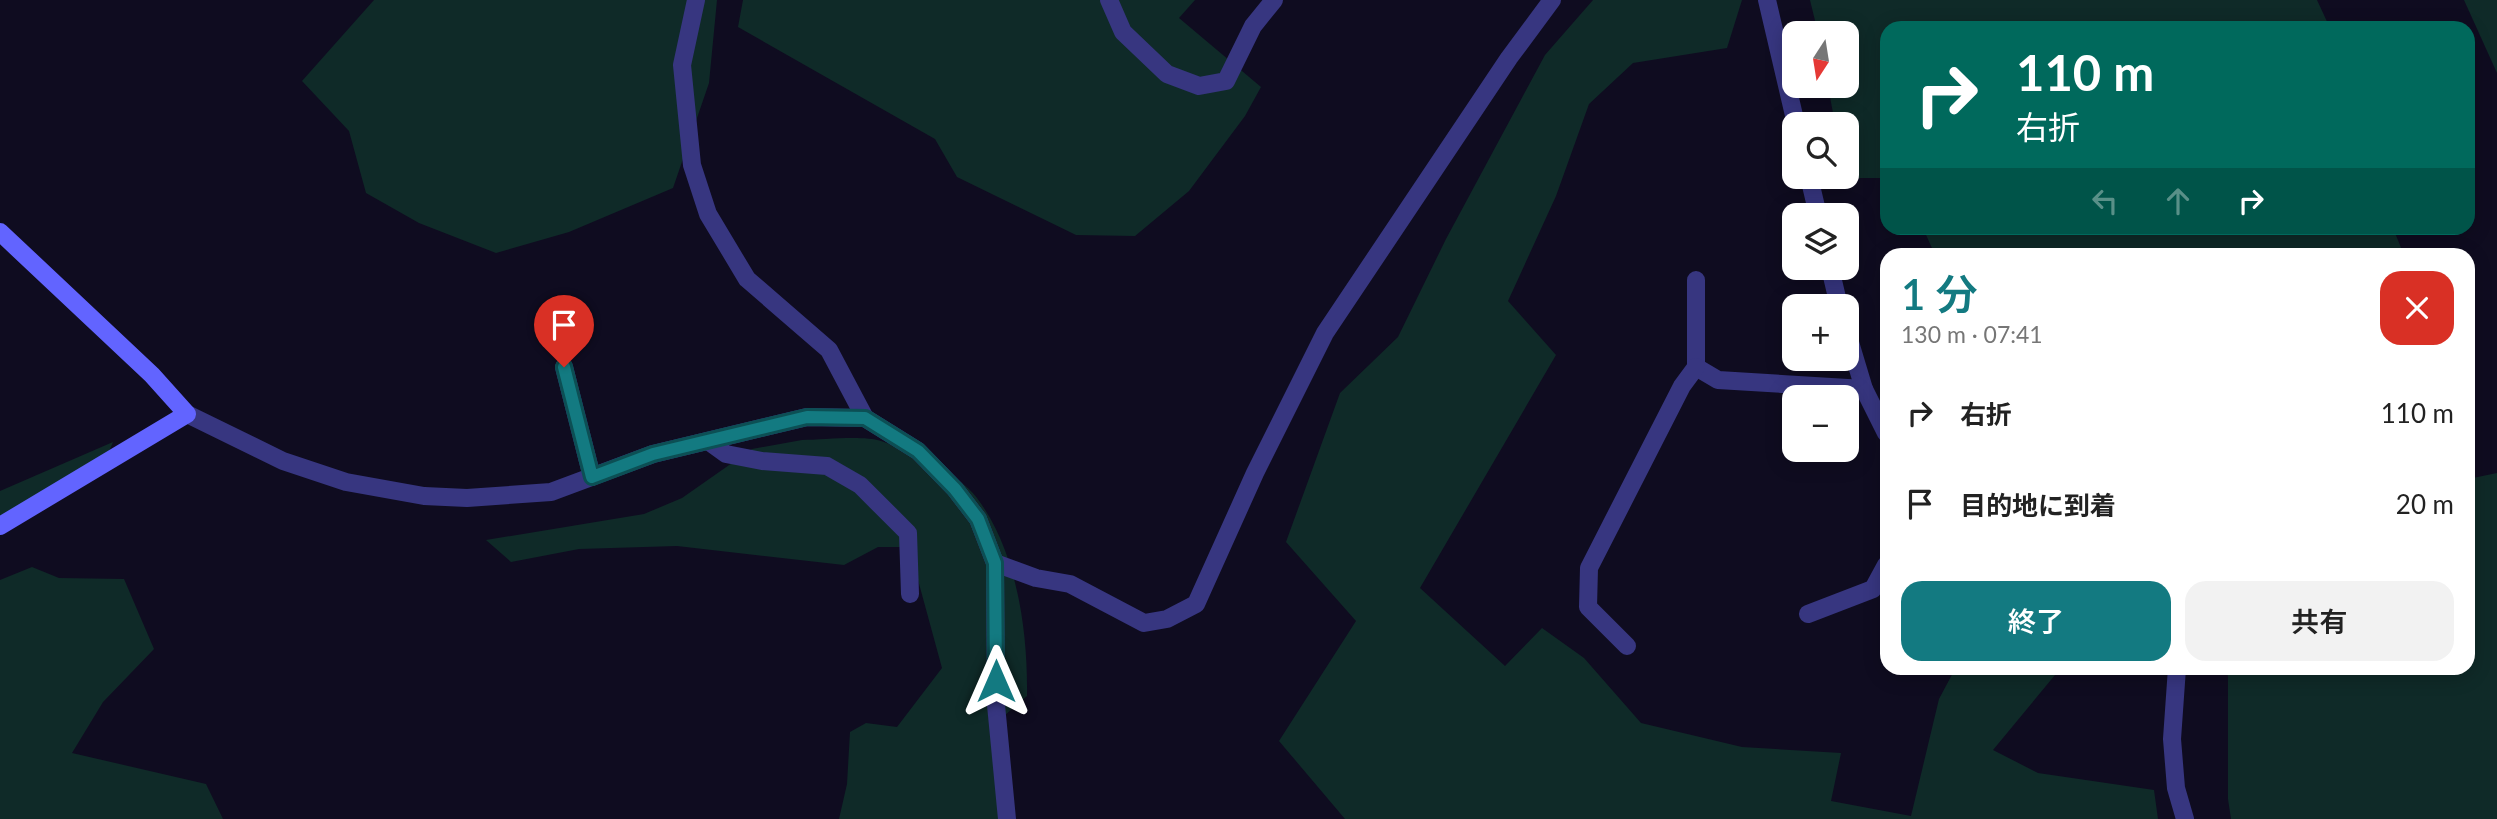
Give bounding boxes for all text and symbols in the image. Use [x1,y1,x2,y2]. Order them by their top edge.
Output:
north arrow [1782,21,1858,98]
map controls [1782,21,1859,462]
text: 110 m [2016,43,2154,101]
icon: right [1901,49,1992,140]
text: 右折 [2016,107,2080,146]
button: search [1782,112,1859,189]
icon: left [2086,182,2124,220]
icon: ahead [2159,182,2197,220]
icon: right [2232,182,2270,220]
button: layers [1782,203,1859,280]
text: 1 分 [1901,269,1978,319]
button: close [2380,271,2454,345]
button: + [1782,294,1859,371]
pin [534,295,594,367]
icon: arrive [545,306,583,344]
text: 130 m · 07:41 [1901,320,2043,348]
button: − [1782,385,1859,462]
icon: right [1901,394,1939,432]
text: 110 m [2381,397,2454,429]
text: 右折 [1960,398,2012,430]
icon: arrive [1901,485,1939,523]
text: 20 m [2396,488,2454,520]
text: 目的地に到着 [1960,489,2116,521]
button: 終了 [1901,581,2171,661]
button: 共有 [2185,581,2454,661]
position arrow [959,644,1033,718]

